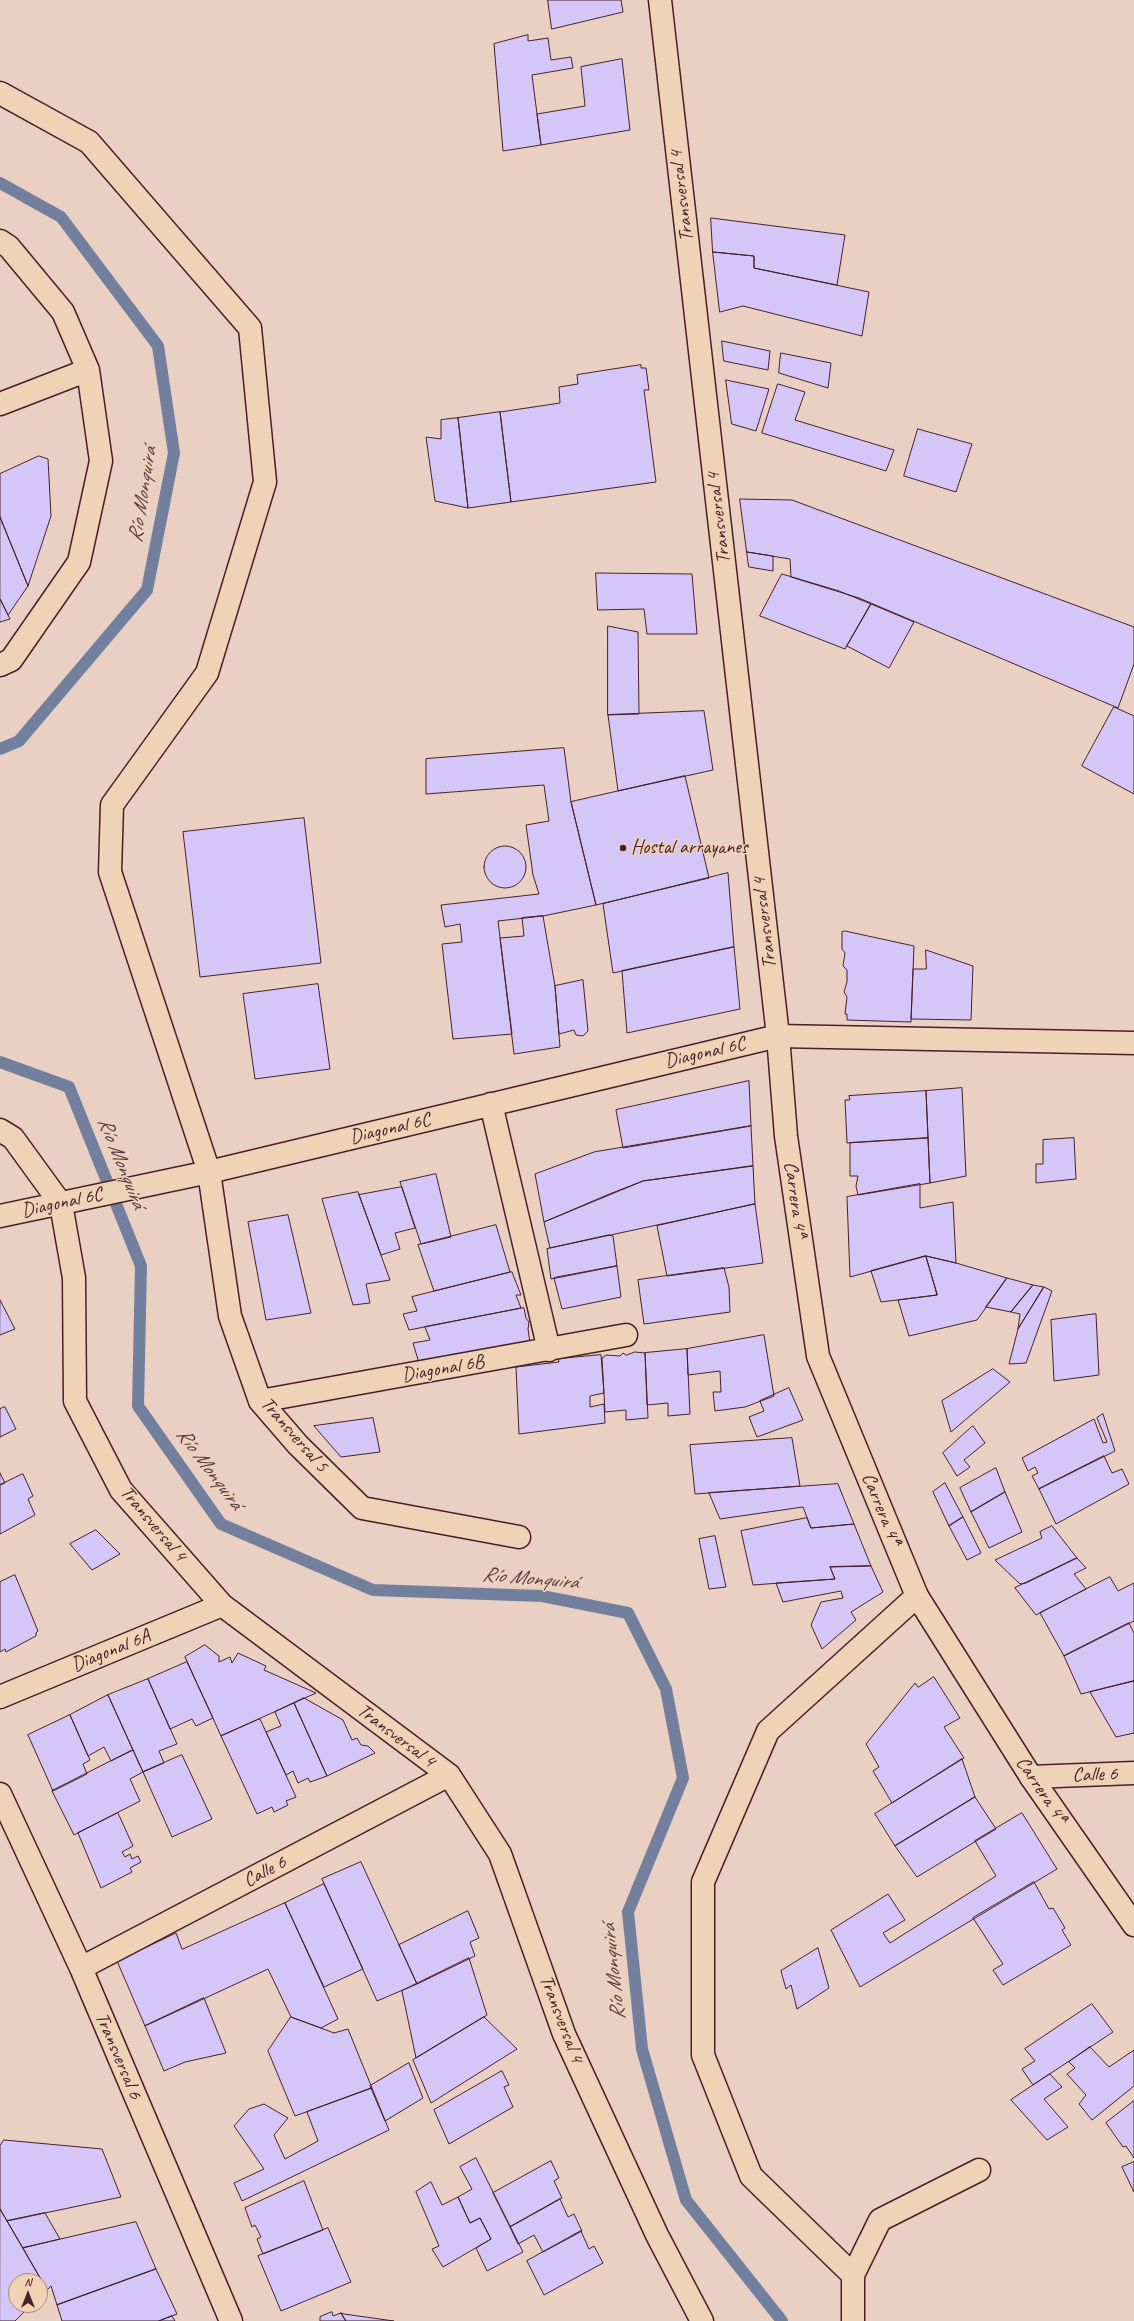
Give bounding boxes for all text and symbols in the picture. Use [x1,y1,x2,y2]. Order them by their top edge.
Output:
street label: Transversal 4 [664,149,700,243]
water label: Río Monquirá [123,446,163,544]
street label: Transversal 4 [701,471,737,565]
place label: Hostal arrayanes [631,836,747,860]
marker: Hostal arrayanes [618,843,628,853]
street label: Transversal 4 [747,876,783,970]
street label: Diagonal 6C [662,1032,748,1074]
street label: Diagonal 6C [347,1108,433,1150]
water label: Río Monquirá [91,1114,151,1212]
street label: Carrera 4ª [778,1160,812,1238]
street label: Diagonal 6C [19,1183,105,1223]
street label: Diagonal 6B [400,1350,486,1388]
street label: Transversal 5 [255,1392,333,1478]
water label: Río Monquirá [170,1423,248,1515]
street label: Carrera 4ª [856,1470,906,1548]
street label: Transversal 4 [114,1481,192,1567]
water label: Río Monquirá [481,1562,579,1596]
street label: Diagonal 6A [68,1624,154,1678]
street label: Transversal 4 [352,1699,440,1773]
street label: Carrera 4ª [1010,1752,1072,1828]
street label: Calle 6 [1072,1762,1118,1788]
street label: Calle 6 [239,1851,291,1893]
water label: Río Monquirá [596,1923,632,2021]
street label: Transversal 4 [533,1972,589,2066]
street label: Transversal 6 [89,2009,147,2103]
north arrow [8,2273,48,2313]
text: N [25,2275,31,2289]

